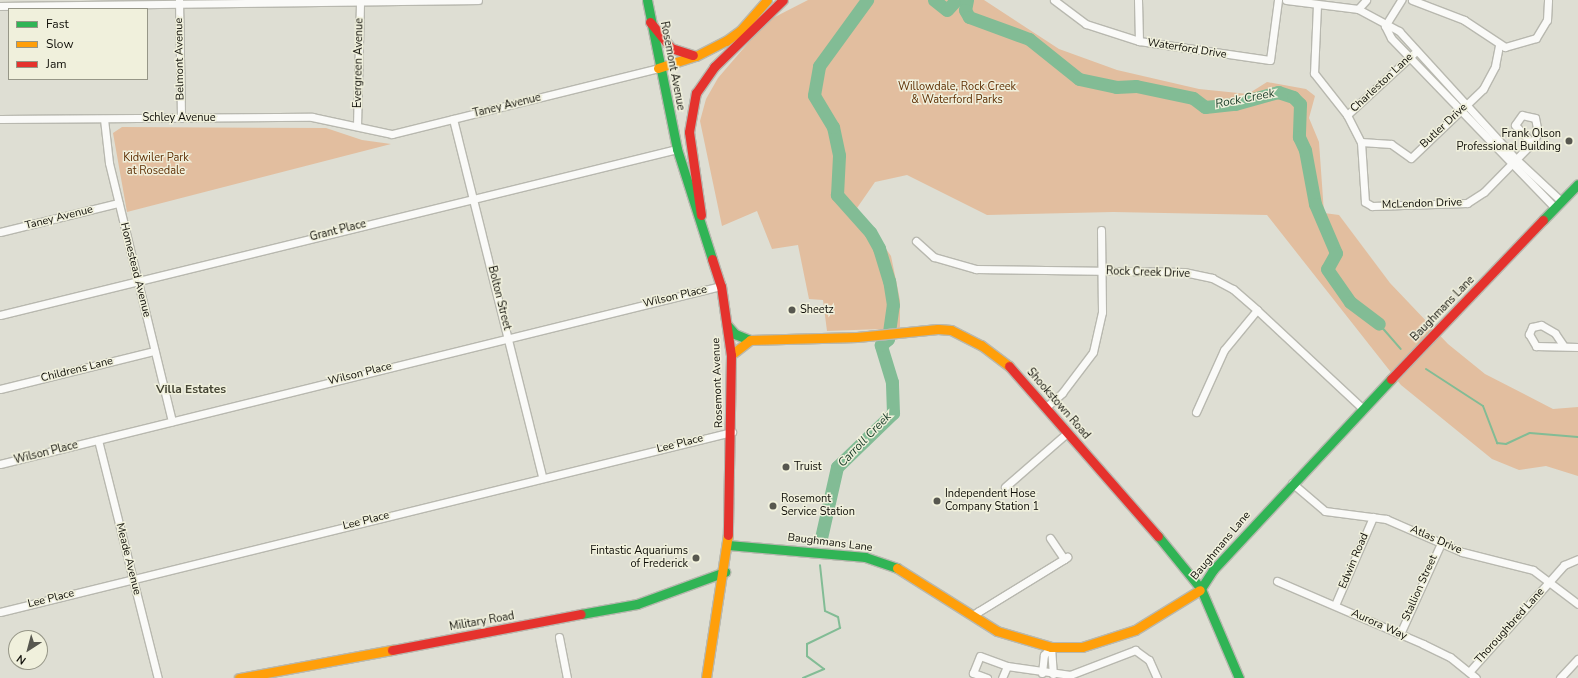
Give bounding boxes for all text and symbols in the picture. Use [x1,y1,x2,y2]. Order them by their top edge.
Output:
legend [8,8,148,80]
text: Fast [46,16,69,32]
street label: Belmont Avenue [173,18,187,100]
street label: Evergreen Avenue [352,18,366,108]
street label: Rosemont Avenue [657,20,687,112]
text: Slow [46,36,74,52]
street label: Waterford Drive [1146,36,1228,62]
street label: Charleston Lane [1348,51,1416,115]
text: Jam [46,56,67,72]
park label: Willowdale, Rock Creek & Waterford Parks [898,81,1016,107]
water label: Rock Creek [1214,86,1276,112]
street label: Taney Avenue [472,91,542,121]
street label: Butler Drive [1418,101,1470,151]
street label: Schley Avenue [142,111,216,125]
place label: Frank Olson Professional Building [1456,128,1561,154]
marker: Frank Olson Professional Building [1564,136,1574,146]
park label: Kidwiler Park at Rosedale [123,152,189,178]
street label: McLendon Drive [1382,196,1462,212]
street label: Taney Avenue [24,203,94,233]
street label: Grant Place [309,218,367,244]
street label: Homestead Avenue [117,221,153,319]
street label: Bolton Street [485,265,513,331]
street label: Rock Creek Drive [1106,265,1190,281]
street label: Baughmans Lane [1409,274,1477,344]
street label: Wilson Place [642,283,708,311]
place label: Sheetz [800,303,834,317]
marker: Sheetz [787,305,797,315]
street label: Rosemont Avenue [710,338,726,428]
street label: Childrens Lane [40,355,114,385]
street label: Wilson Place [327,360,393,388]
street label: Shookstown Road [1024,366,1092,442]
district label: Villa Estates [156,383,226,397]
water label: Carroll Creek [835,410,895,470]
street label: Lee Place [655,432,705,456]
street label: Wilson Place [13,439,79,467]
place label: Truist [794,460,822,474]
marker: Truist [781,462,791,472]
place label: Independent Hose Company Station 1 [945,488,1039,514]
place label: Rosemont Service Station [781,493,855,519]
marker: Independent Hose Company Station 1 [932,496,942,506]
marker: Rosemont Service Station [768,501,778,511]
street label: Lee Place [341,509,391,533]
street label: Baughmans Lane [1188,509,1254,583]
street label: Meade Avenue [113,522,143,596]
street label: Atlas Drive [1408,523,1464,557]
street label: Baughmans Lane [787,531,873,555]
street label: Edwin Road [1336,531,1372,591]
place label: Fintastic Aquariums of Frederick [590,545,688,571]
marker: Fintastic Aquariums of Frederick [691,553,701,563]
street label: Stallion Street [1400,553,1440,623]
street label: Thoroughbred Lane [1473,586,1547,666]
street label: Lee Place [26,587,76,611]
street label: Aurora Way [1349,607,1409,643]
street label: Military Road [448,610,516,634]
north arrow [8,630,48,670]
text: N [14,651,29,668]

